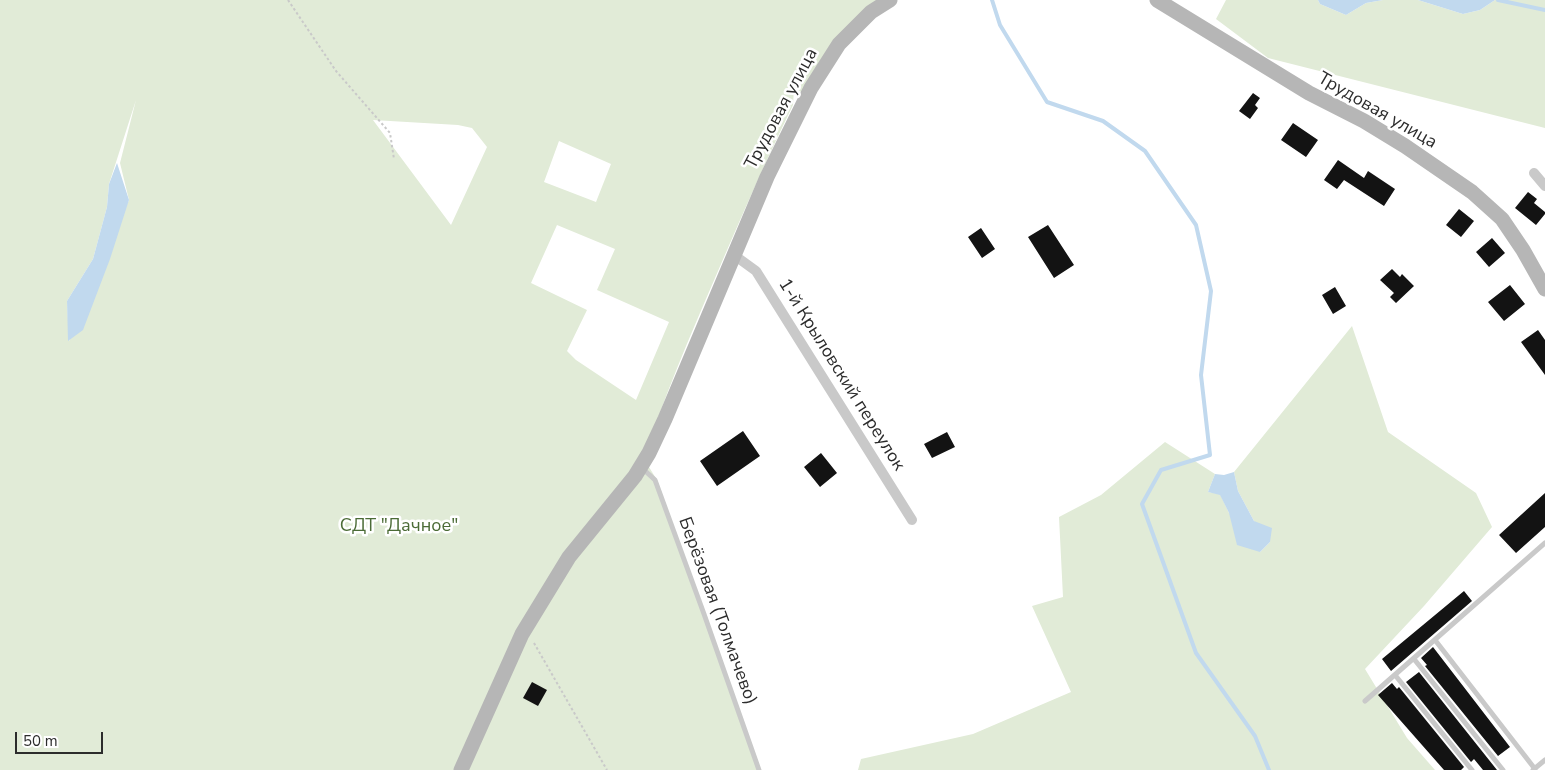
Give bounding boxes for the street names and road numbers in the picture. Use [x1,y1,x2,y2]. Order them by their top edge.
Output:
street label: Трудовая улица [741,45,823,173]
street label: Трудовая улица [1314,68,1440,154]
street label: 1-й Крыловский переулок [773,275,909,475]
street label: Берёзовая (Толмачево) [673,514,761,708]

